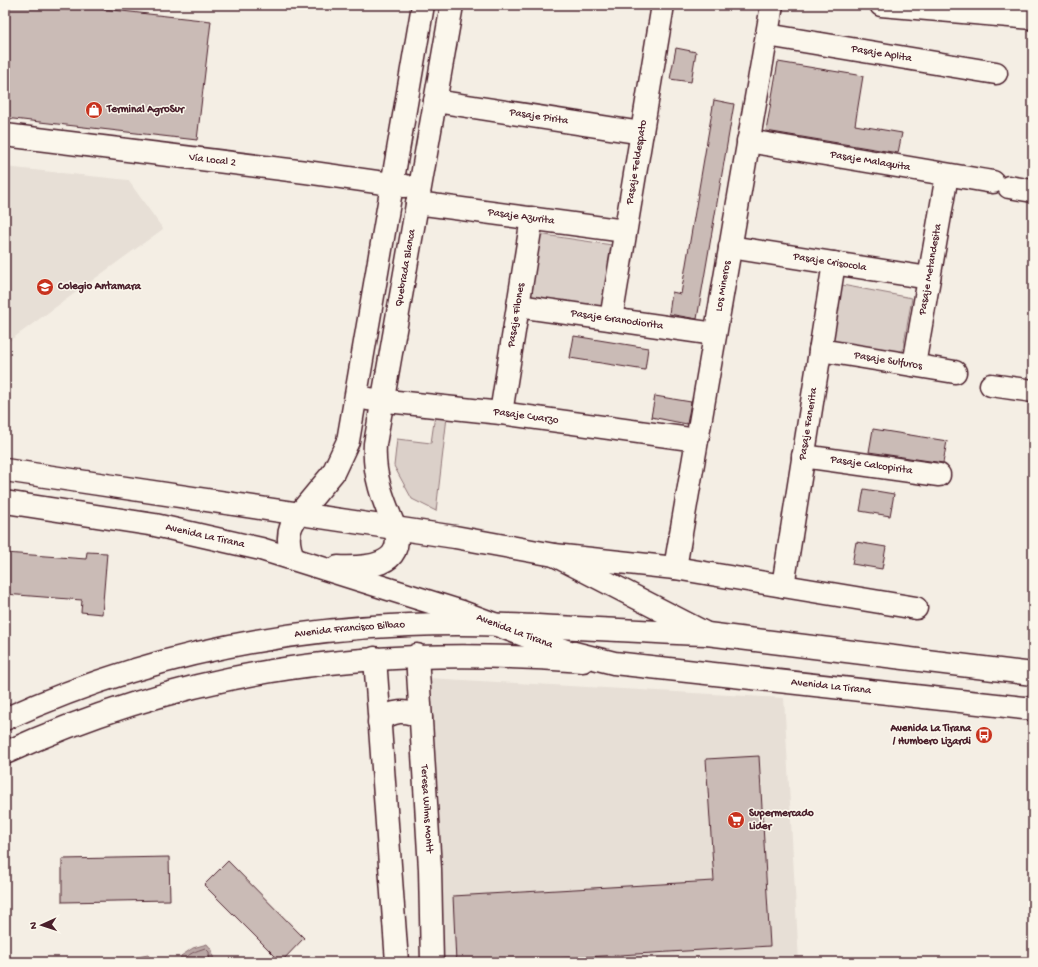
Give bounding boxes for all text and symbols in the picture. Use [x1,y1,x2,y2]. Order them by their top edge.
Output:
street label: Pasaje Aplita [849,43,913,65]
shop icon: Terminal AgroSur [84,100,104,120]
place label: Terminal AgroSur [106,104,185,117]
street label: Pasaje Pirita [508,106,570,128]
street label: Pasaje Feldespato [624,119,650,206]
street label: Pasaje Malaquita [828,149,912,174]
street label: Vía Local 2 [187,152,237,169]
street label: Pasaje Azurita [486,206,556,228]
street label: Pasaje Metandesita [917,222,945,317]
street label: Quebrada Blanca [393,227,419,308]
street label: Pasaje Crisocola [791,251,868,274]
street label: Los Mineros [713,259,734,312]
school or university icon: Colegio Antamara [35,277,55,297]
place label: Colegio Antamara [57,280,142,294]
street label: Pasaje Filones [505,281,528,349]
street label: Pasaje Granodiorita [569,307,665,333]
street label: Pasaje Sulfuros [852,349,924,373]
street label: Pasaje Fanerita [797,386,820,462]
street label: Pasaje Cuarzo [492,406,560,427]
street label: Pasaje Calcopirita [829,454,914,477]
street label: Avenida La Tirana [164,522,246,551]
street label: Avenida La Tirana [475,612,555,652]
street label: Avenida Francisco Bilbao [294,619,406,641]
street label: Avenida La Tirana [790,676,873,697]
place label: Avenida La Tirana / Humbero Lizardi [890,723,972,748]
bus stop icon: Avenida La Tirana / Humbero Lizardi [974,725,994,745]
street label: Teresa Wilms Montt [418,763,435,855]
place label: Supermercado Lider [749,808,814,833]
supermarket icon: Supermercado Lider [726,810,746,830]
north arrow [22,905,62,945]
text: N [28,922,40,929]

